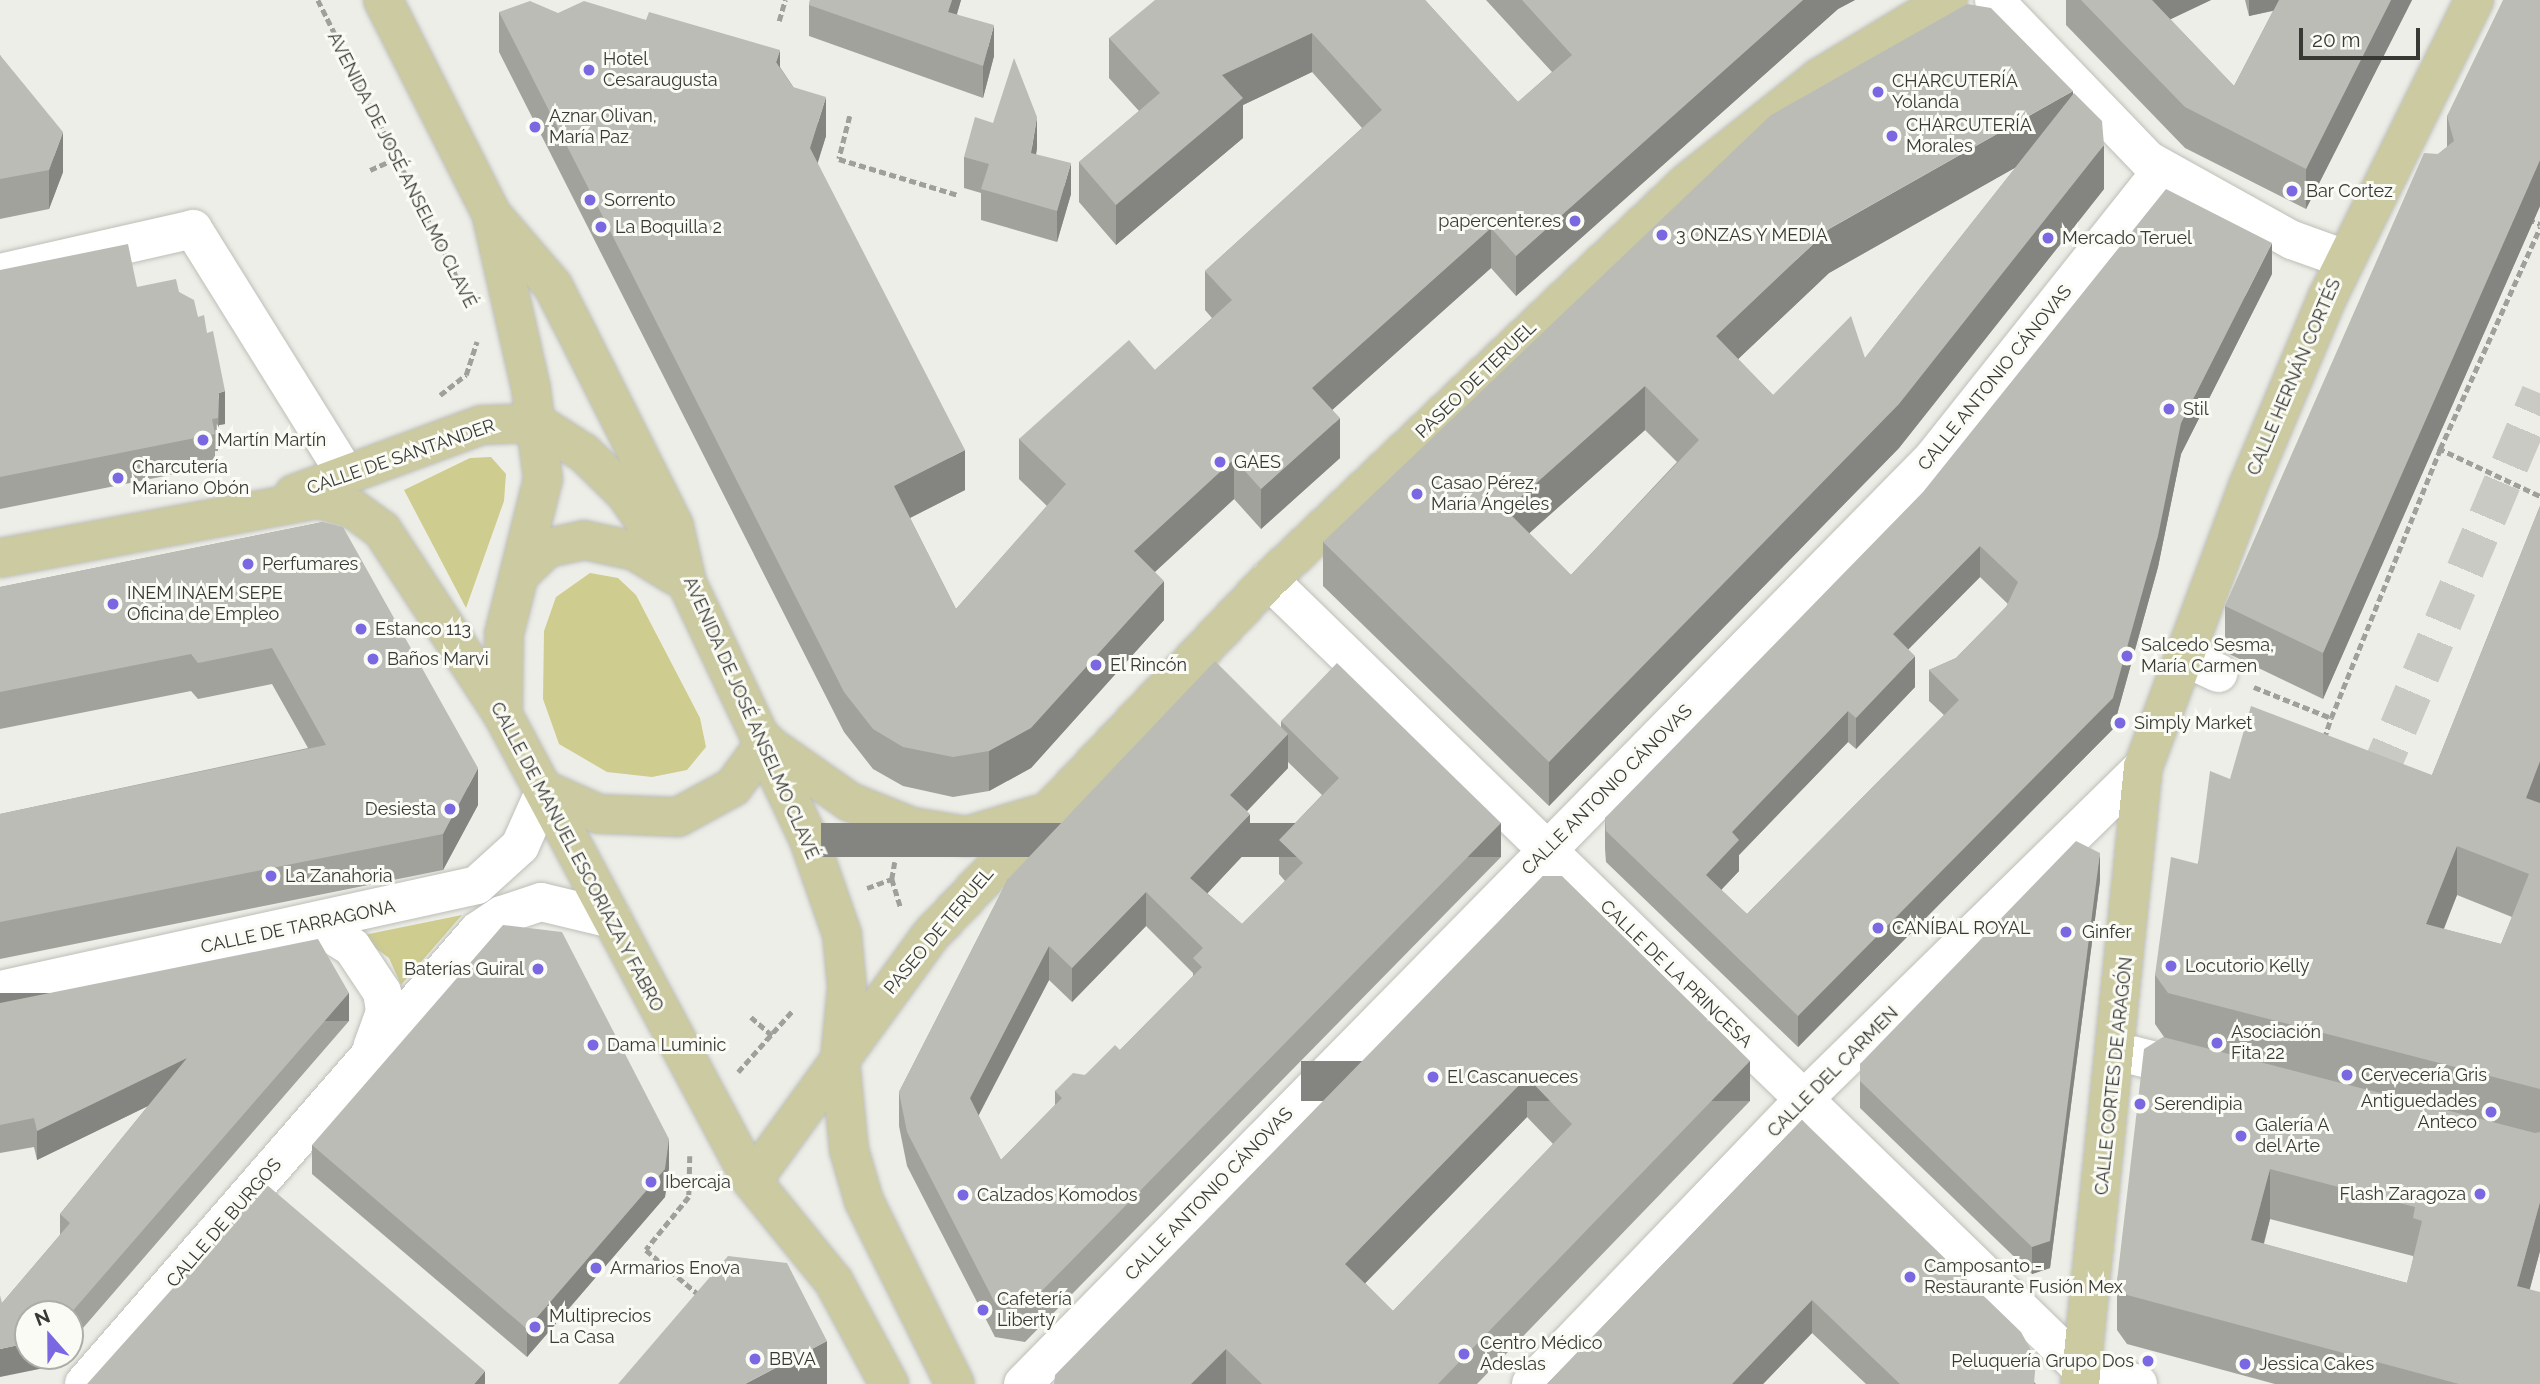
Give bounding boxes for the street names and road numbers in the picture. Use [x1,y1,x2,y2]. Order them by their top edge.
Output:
street label: AVENIDA DE JOSÉ ANSELMO CLAVÉ [322,28,482,312]
street label: CALLE HERNÁN CORTÉS [2243,275,2345,479]
street label: CALLE ANTONIO CÁNOVAS [1913,281,2077,475]
street label: PASEO DE TERUEL [1411,317,1541,443]
street label: CALLE DE SANTANDER [304,415,498,499]
street label: AVENIDA DE JOSÉ ANSELMO CLAVÉ [678,573,824,863]
street label: CALLE DE MANUEL ESCORIAZA Y FABRO [485,697,669,1017]
street label: CALLE ANTONIO CÁNOVAS [1517,700,1697,880]
street label: PASEO DE TERUEL [880,863,998,999]
street label: CALLE DE LA PRINCESA [1595,895,1757,1053]
street label: CALLE DE TARRAGONA [199,896,397,958]
street label: CALLE CORTES DE ARAGÓN [2091,956,2137,1196]
street label: CALLE DEL CARMEN [1763,1002,1903,1142]
street label: CALLE ANTONIO CÁNOVAS [1120,1103,1298,1285]
street label: CALLE DE BURGOS [162,1154,286,1292]

